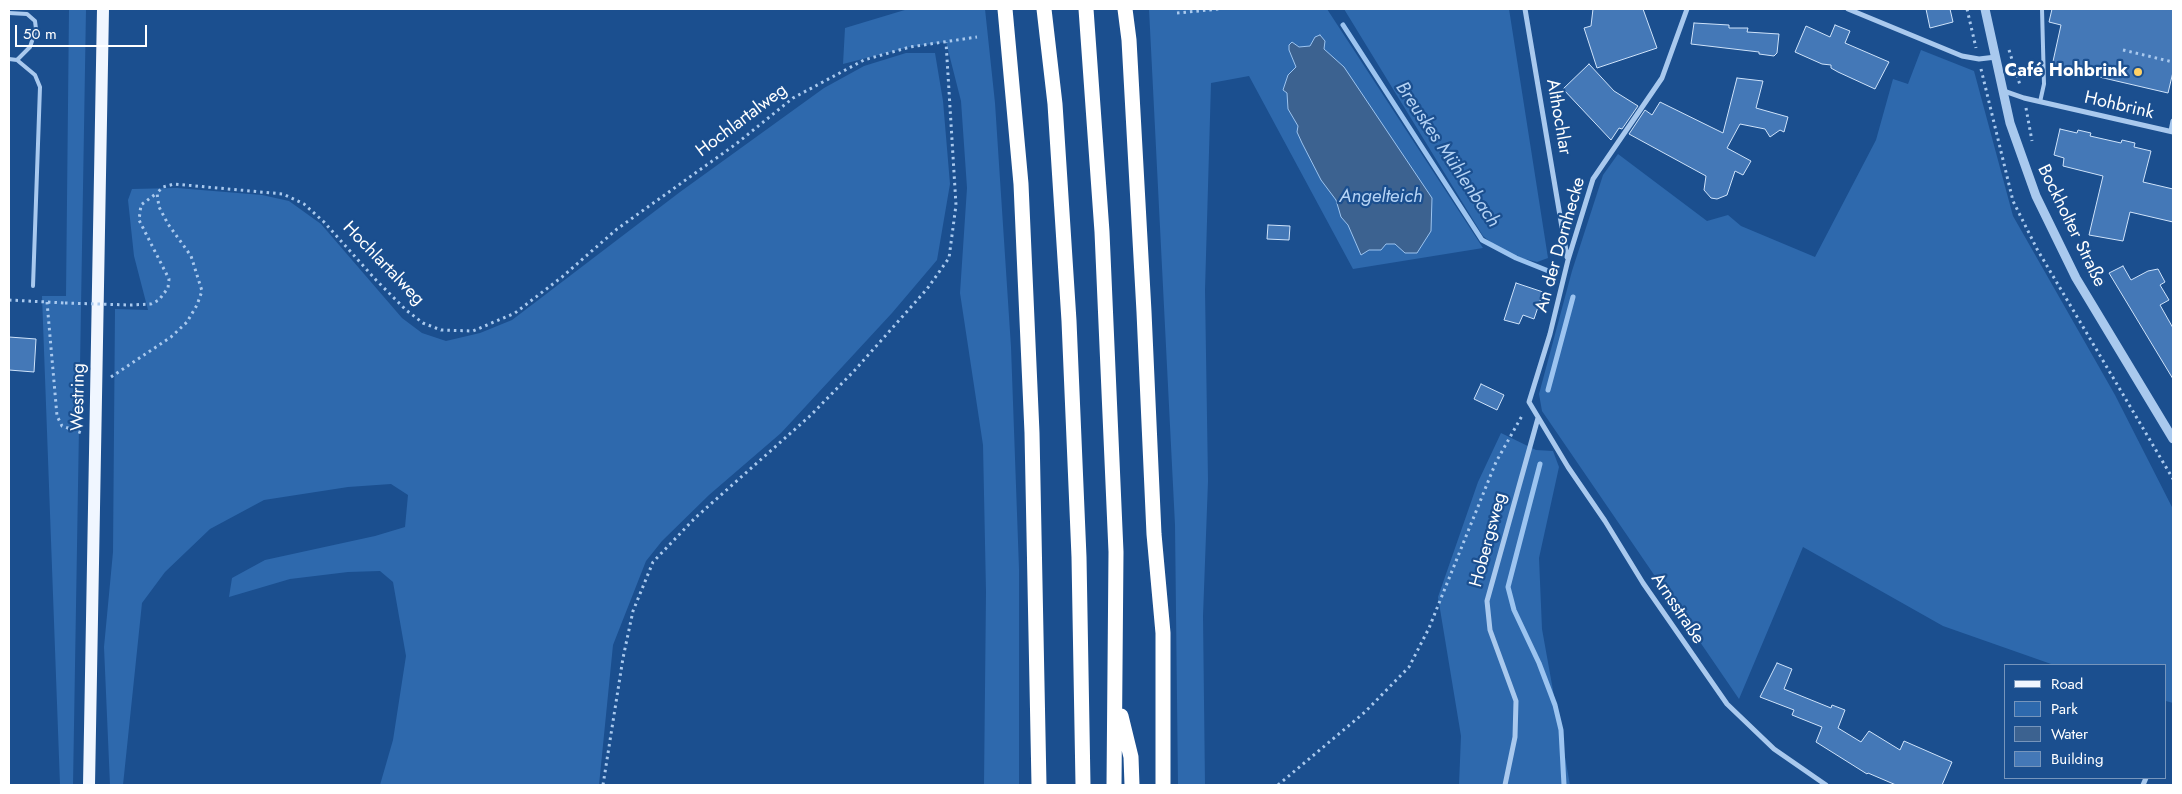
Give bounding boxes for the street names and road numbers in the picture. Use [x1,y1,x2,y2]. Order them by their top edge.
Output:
street label: Althochlar [1541,77,1575,157]
street label: Hochlartalweg [692,80,792,162]
street label: Hohbrink [2082,88,2156,124]
street label: Bockholter Straße [2032,161,2110,291]
street label: An der Dornhecke [1531,175,1591,315]
street label: Hochlartalweg [338,218,428,310]
street label: Westring [68,363,90,431]
street label: Hobergsweg [1466,490,1512,590]
street label: Arnsstraße [1646,570,1708,648]

